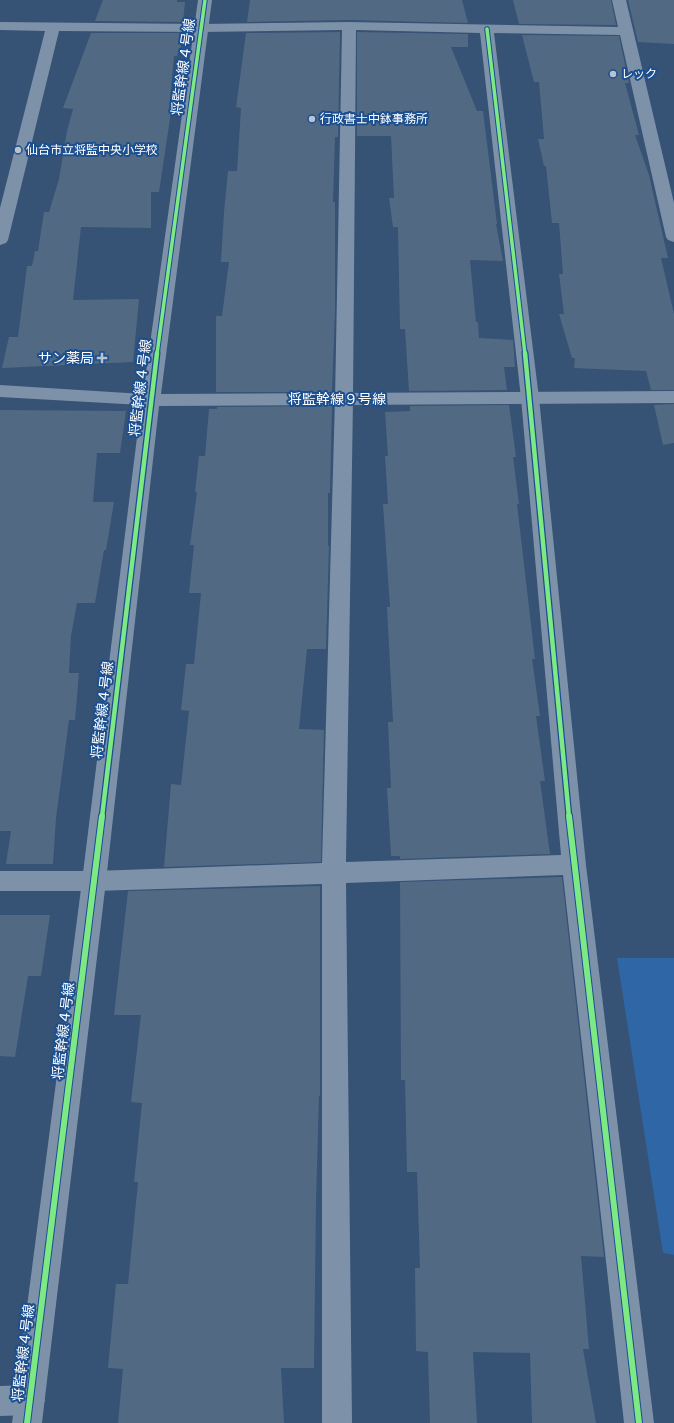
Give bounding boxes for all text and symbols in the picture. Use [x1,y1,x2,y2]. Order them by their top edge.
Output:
street label: 将監幹線４号線 [168,17,199,117]
place label: レック [621,67,657,81]
marker: レック [608,69,618,79]
place label: 行政書士中鉢事務所 [320,112,428,126]
marker: 行政書士中鉢事務所 [307,114,317,124]
place label: 仙台市立将監中央小学校 [26,143,158,157]
marker: 仙台市立将監中央小学校 [13,145,23,155]
street label: 将監幹線４号線 [126,338,155,438]
place label: サン薬局 [38,350,94,367]
marker: サン薬局 [97,353,107,363]
street label: 将監幹線９号線 [288,391,386,408]
street label: 将監幹線４号線 [88,660,117,760]
street label: 将監幹線４号線 [49,981,78,1081]
street label: 将監幹線４号線 [9,1303,38,1403]

